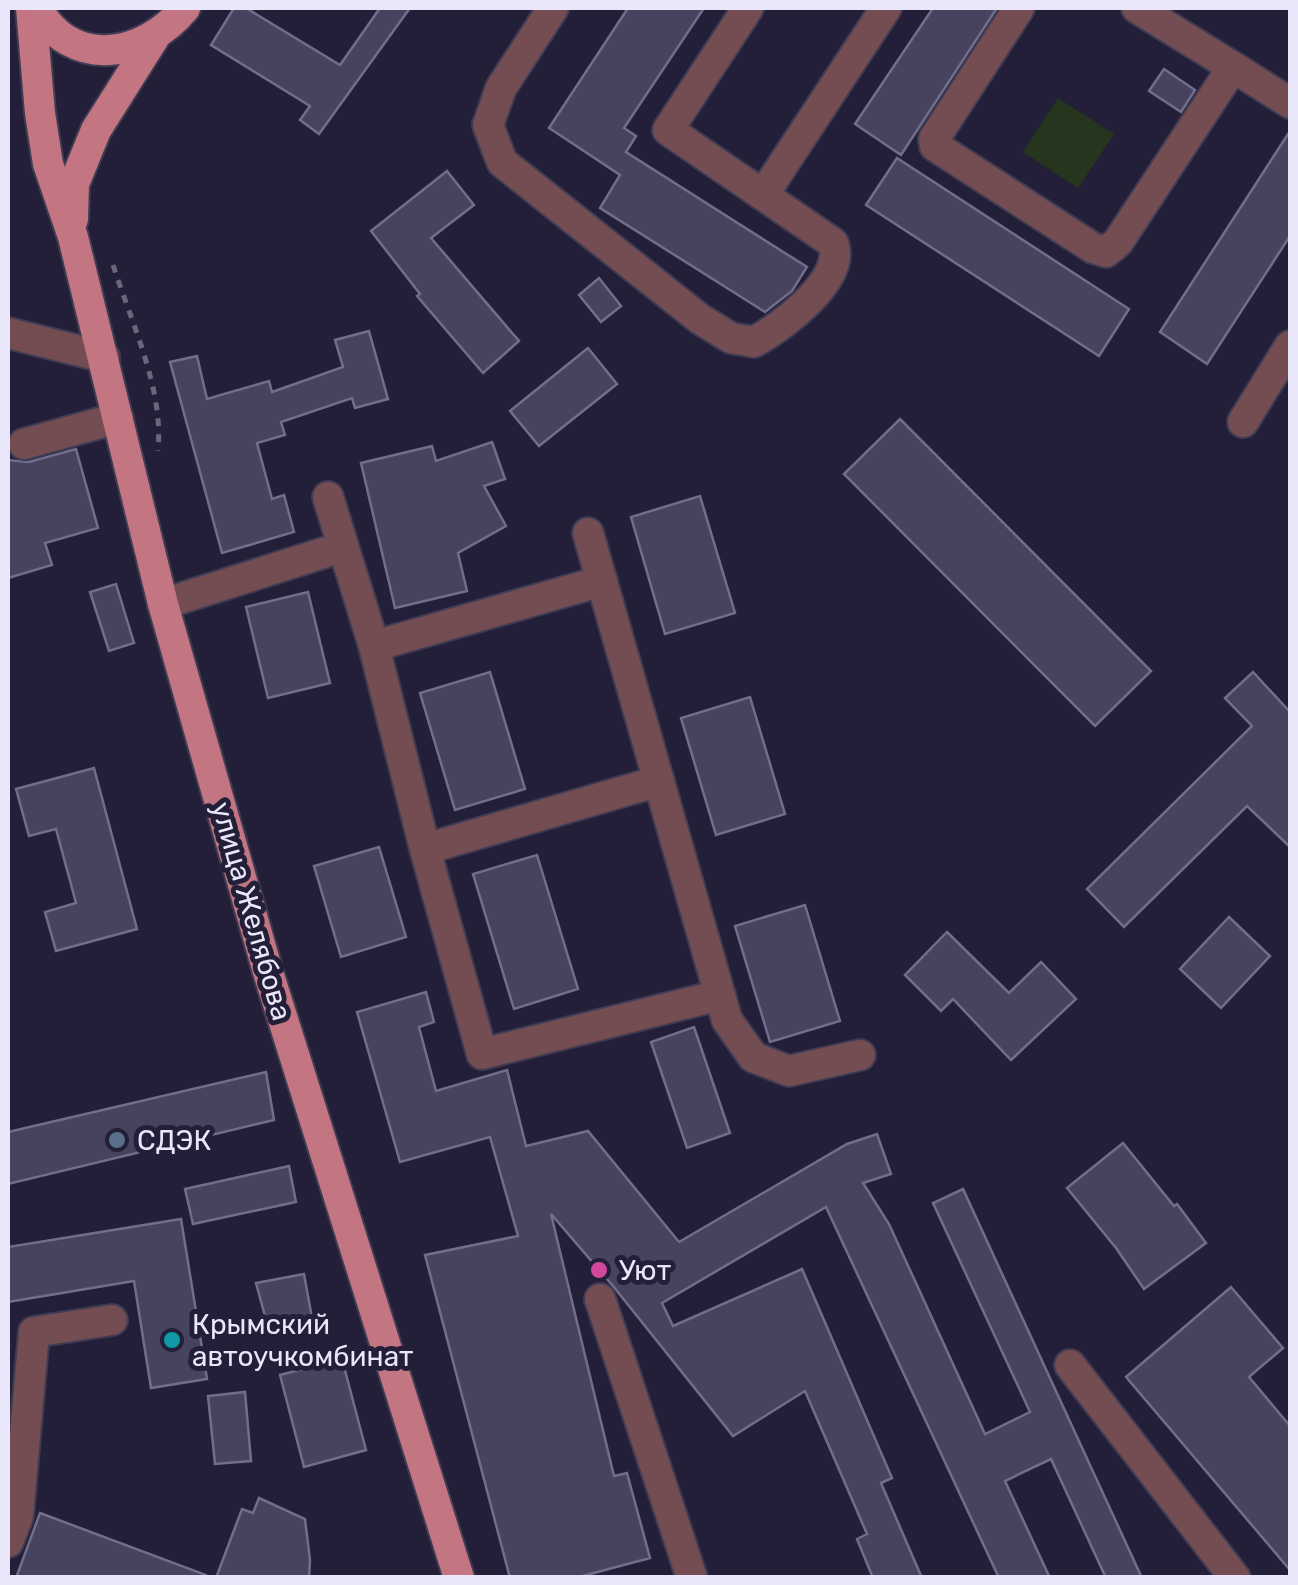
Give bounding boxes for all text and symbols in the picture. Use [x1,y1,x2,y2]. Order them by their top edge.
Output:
street label: улица Желябова [205,798,298,1024]
place label: СДЭК [137,1124,211,1157]
marker: СДЭК [106,1129,128,1151]
place label: Уют [619,1254,671,1287]
marker: Уют [588,1259,610,1281]
place label: Крымский автоучкомбинат [192,1308,413,1373]
marker: Крымский автоучкомбинат [161,1329,183,1351]

